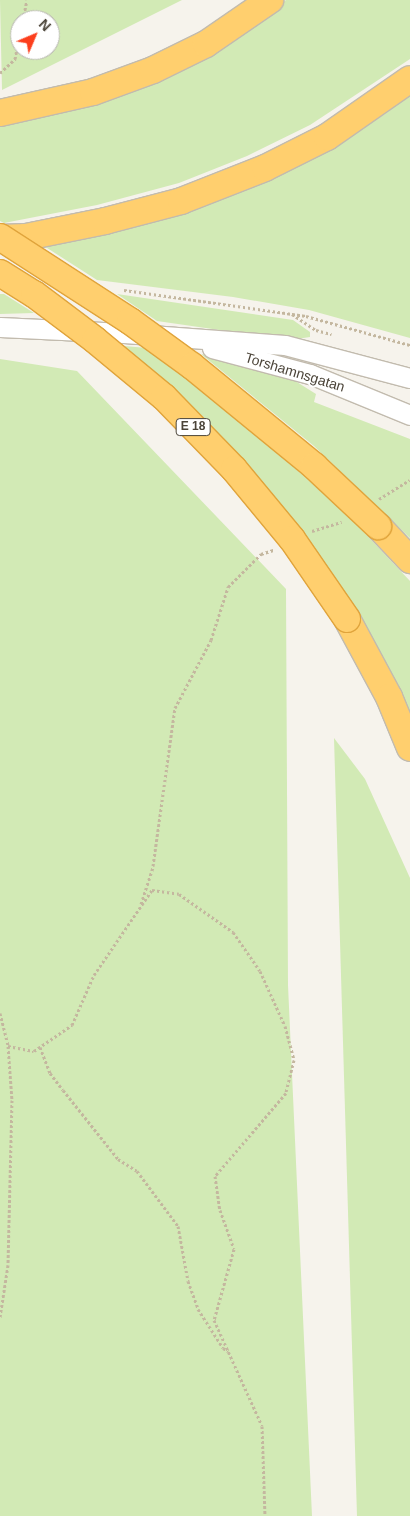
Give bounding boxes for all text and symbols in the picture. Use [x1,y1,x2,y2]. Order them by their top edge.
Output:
north arrow [10,10,60,60]
text: N [36,16,54,34]
street label: Torshamnsgatan [243,349,347,395]
road number: E 18 [176,418,210,437]

